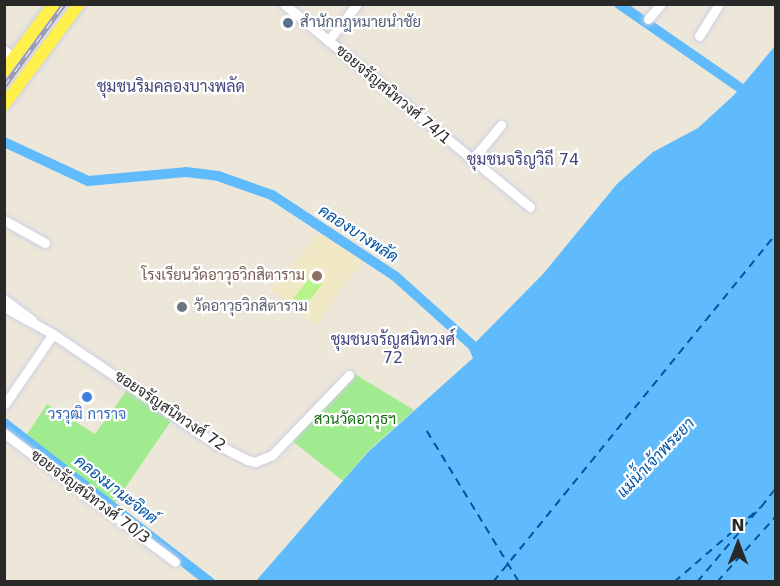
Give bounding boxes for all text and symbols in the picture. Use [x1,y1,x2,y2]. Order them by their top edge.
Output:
place label: สำนักกฎหมายนำชัย [300,14,421,32]
marker: สำนักกฎหมายนำชัย [281,16,295,30]
street label: ซอยจรัญสนิทวงศ์ 74/1 [332,42,454,148]
district label: ชุมชนริมคลองบางพลัด [97,77,245,97]
district label: ชุมชนจริญวิถี 74 [467,150,579,170]
water label: คลองบางพลัด [315,201,401,267]
place label: โรงเรียนวัดอาวุธวิกสิตาราม [142,267,305,285]
marker: โรงเรียนวัดอาวุธวิกสิตาราม [310,269,324,283]
place label: วัดอาวุธวิกสิตาราม [194,298,308,316]
marker: วัดอาวุธวิกสิตาราม [175,300,189,314]
district label: ชุมชนจรัญสนิทวงศ์ 72 [331,330,455,368]
street label: ซอยจรัญสนิทวงศ์ 72 [111,367,229,455]
marker: วรวุฒิ การาจ [80,390,94,404]
place label: วรวุฒิ การาจ [48,406,126,424]
park label: สวนวัดอาวุธฯ [314,411,396,429]
water label: แม่น้ำเจ้าพระยา [613,414,699,502]
street label: ซอยจรัญสนิทวงศ์ 70/3 [27,446,153,548]
water label: คลองมานะจิตต์ [71,452,161,528]
north arrow [708,514,768,574]
text: N [731,516,745,535]

